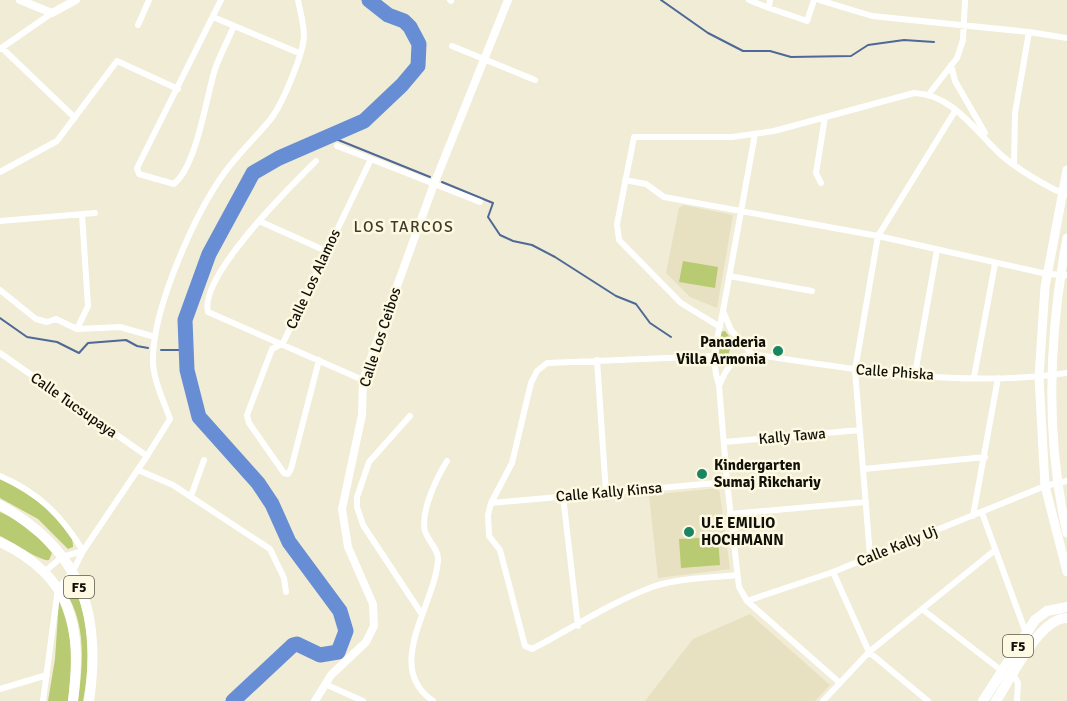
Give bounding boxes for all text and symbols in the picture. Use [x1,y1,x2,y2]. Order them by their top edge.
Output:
district label: LOS TARCOS [354,217,454,237]
street label: Calle Los Alamos [282,226,344,332]
street label: Calle Los Ceibos [355,284,405,389]
place label: Panaderia Villa Armonia [676,333,766,368]
marker: Panaderia Villa Armonia [771,344,785,358]
street label: Calle Phiska [855,360,935,384]
street label: Calle Tucsupaya [27,368,121,442]
street label: Kally Tawa [758,424,826,448]
place label: Kindergarten Sumaj Rikchariy [714,456,821,491]
marker: Kindergarten Sumaj Rikchariy [695,467,709,481]
street label: Calle Kally Kinsa [555,478,663,506]
place label: U.E EMILIO HOCHMANN [701,514,784,549]
street label: Calle Kally Uj [854,522,940,570]
marker: U.E EMILIO HOCHMANN [682,525,696,539]
road number: F5 [64,576,94,598]
road number: F5 [1003,635,1033,657]

